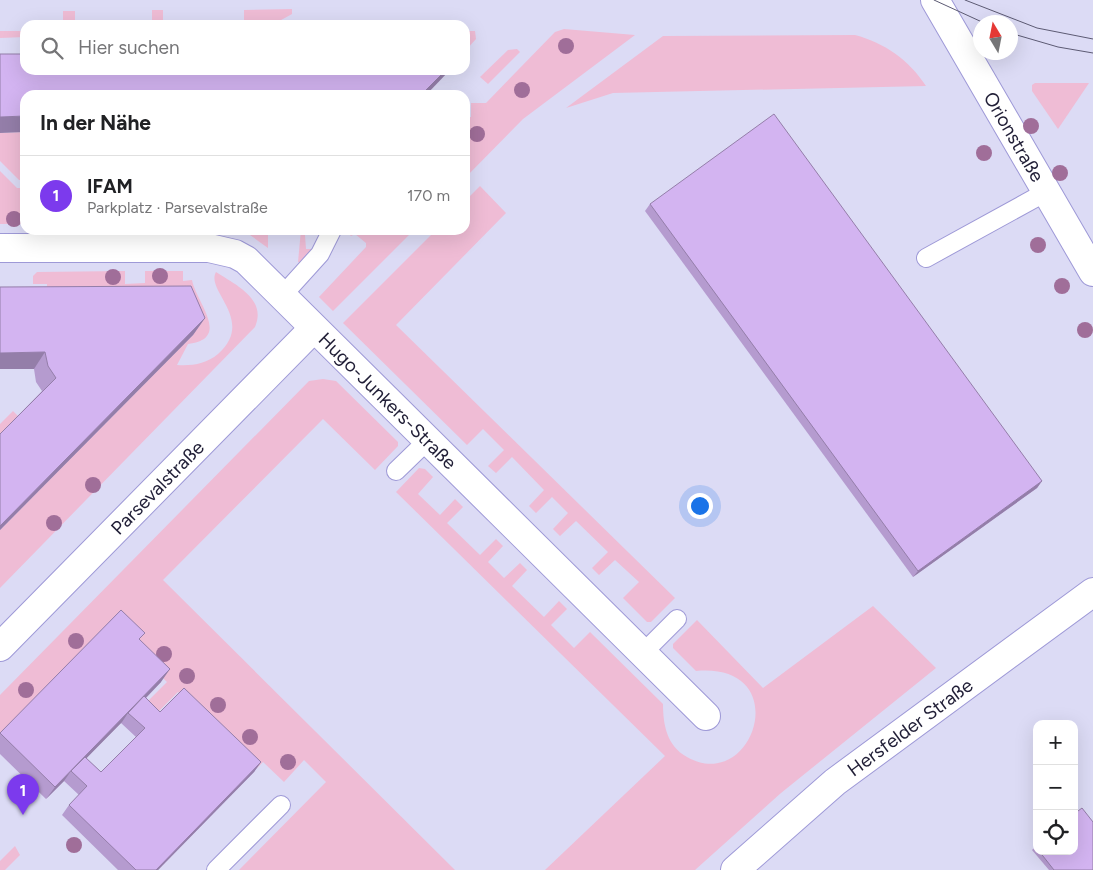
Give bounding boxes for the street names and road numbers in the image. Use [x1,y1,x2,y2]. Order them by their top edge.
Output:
street label: Orionstraße [979,87,1050,186]
street label: Hugo-Junkers-Straße [314,327,462,474]
street label: Parsevalstraße [106,436,208,539]
street label: Hersfelder Straße [842,673,977,781]

